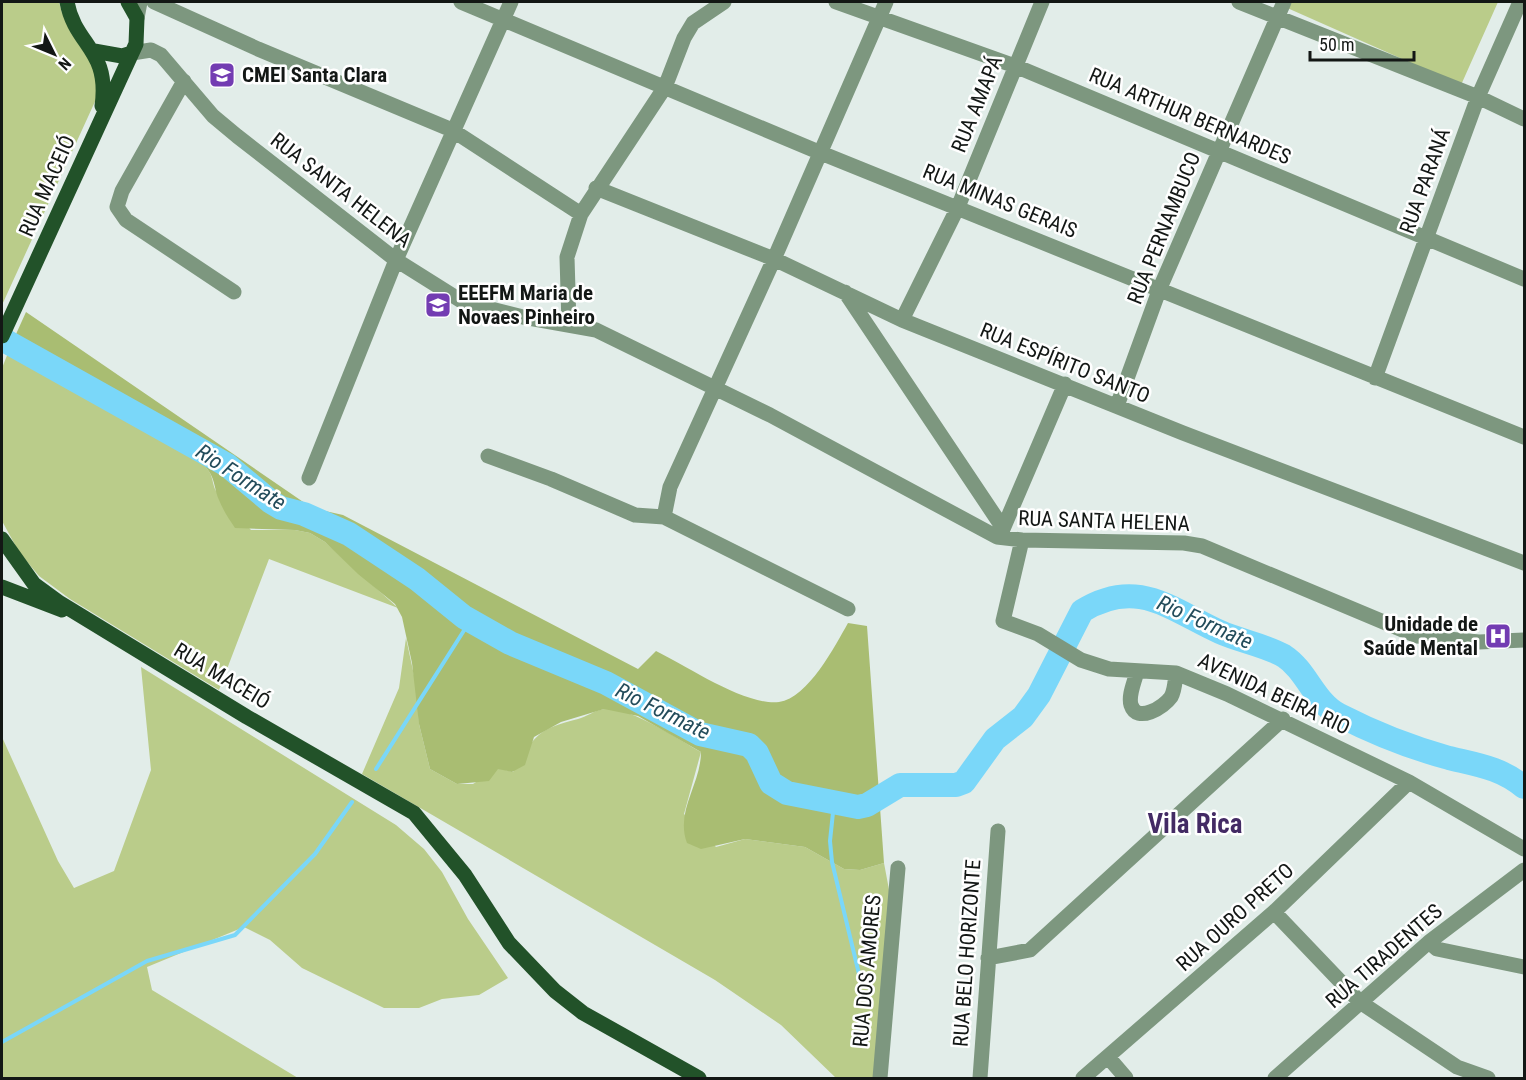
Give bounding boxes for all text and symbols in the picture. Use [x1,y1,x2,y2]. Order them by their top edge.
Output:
north arrow [24,24,84,84]
scale bar [1310,24,1414,62]
text: 50 m [1319,34,1354,55]
street label: RUA AMAPÁ [947,52,1007,156]
text: N [54,54,75,74]
school or university icon: CMEI Santa Clara [207,60,237,90]
place label: CMEI Santa Clara [242,63,387,87]
street label: RUA ARTHUR BERNARDES [1086,63,1294,169]
street label: RUA PARANÁ [1395,125,1455,237]
street label: RUA SANTA HELENA [266,128,416,252]
street label: RUA MACEIÓ [14,132,80,240]
street label: RUA PERNAMBUCO [1123,148,1205,308]
street label: RUA MINAS GERAIS [919,159,1081,243]
place label: EEEFM Maria de Novaes Pinheiro [458,281,595,329]
school or university icon: EEEFM Maria de Novaes Pinheiro [423,290,453,320]
street label: RUA ESPÍRITO SANTO [977,318,1153,408]
water label: Rio Formate [192,439,290,515]
street label: RUA SANTA HELENA [1018,506,1190,536]
water label: Rio Formate [1153,590,1257,654]
place label: Unidade de Saúde Mental [1363,612,1478,660]
hospital icon: Unidade de Saúde Mental [1483,621,1513,651]
street label: RUA MACEIÓ [170,638,274,714]
street label: AVENIDA BEIRA RIO [1194,648,1354,740]
water label: Rio Formate [612,677,714,745]
district label: Vila Rica [1147,808,1243,840]
street label: RUA OURO PRETO [1171,858,1299,976]
street label: RUA BELO HORIZONTE [948,859,986,1047]
street label: RUA DOS AMORES [848,894,886,1048]
street label: RUA TIRADENTES [1321,899,1447,1013]

